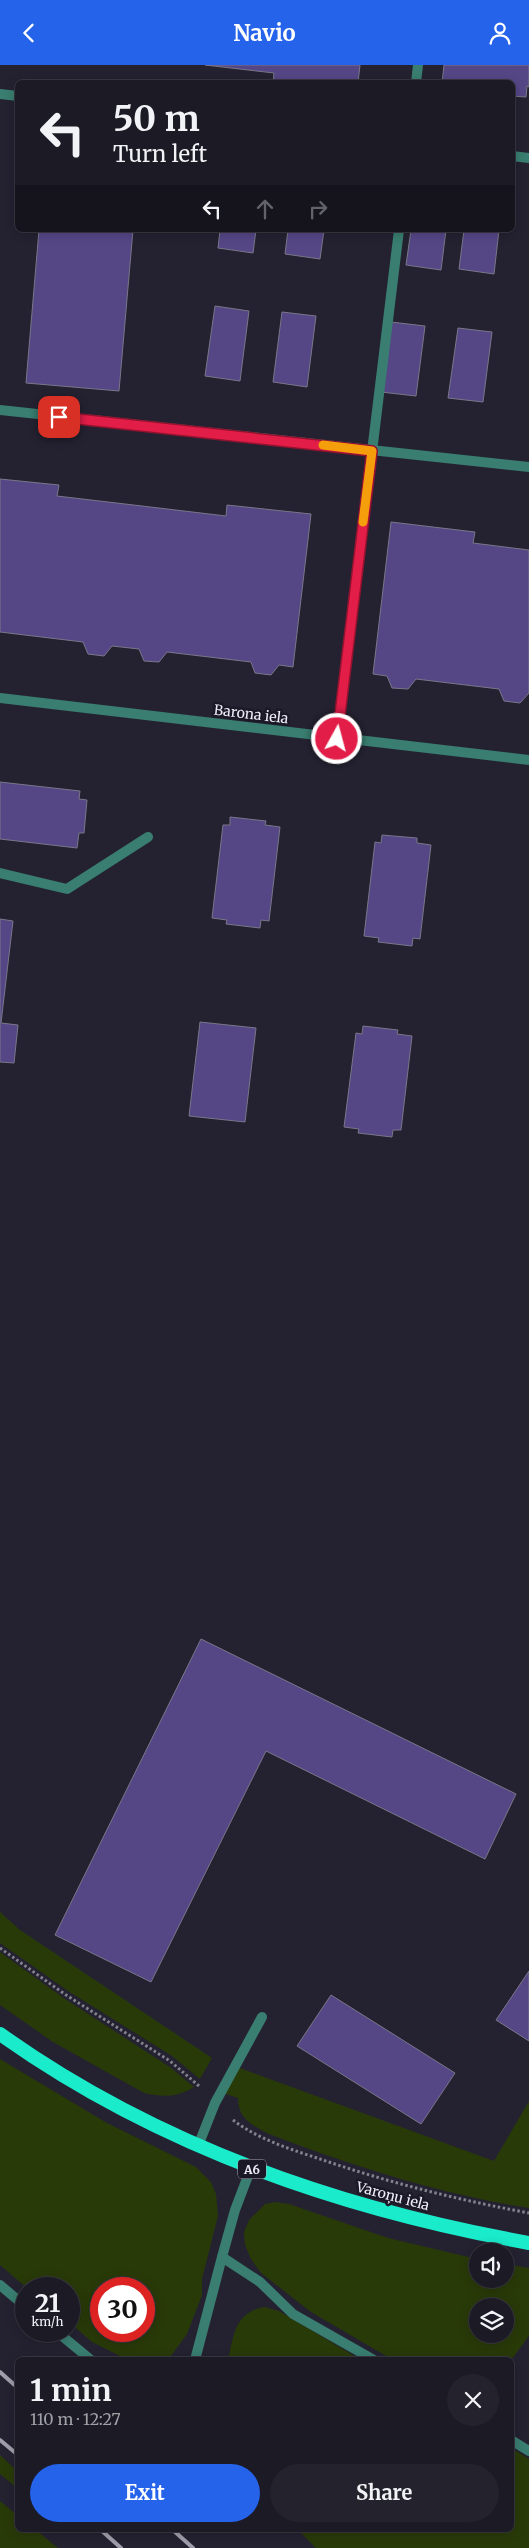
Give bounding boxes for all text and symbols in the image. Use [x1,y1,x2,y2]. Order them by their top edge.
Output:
icon: back [15,19,43,47]
text: Navio [233,19,296,47]
icon: person [486,19,514,47]
text: 50 m [113,97,200,141]
icon: left [30,100,95,165]
text: Turn left [113,140,207,168]
icon: left [198,195,226,223]
icon: ahead [251,195,279,223]
icon: right [304,195,332,223]
pin [38,396,80,438]
icon: arrive [45,403,73,431]
street label: Barona iela [213,700,290,728]
position arrow [310,712,362,764]
road number: A6 [238,2159,266,2179]
street label: Varoņu iela [354,2177,432,2215]
map controls [469,2243,514,2343]
button: sound [469,2243,514,2288]
speed limit sign: 30 [90,2277,155,2342]
text: 21 [35,2287,60,2319]
button: layers [469,2298,514,2343]
text: km/h [32,2314,63,2329]
text: 1 min [30,2371,112,2409]
button: close [447,2374,499,2426]
text: 110 m · 12:27 [30,2409,121,2429]
button: Exit [30,2464,260,2522]
button: Share [270,2464,499,2522]

